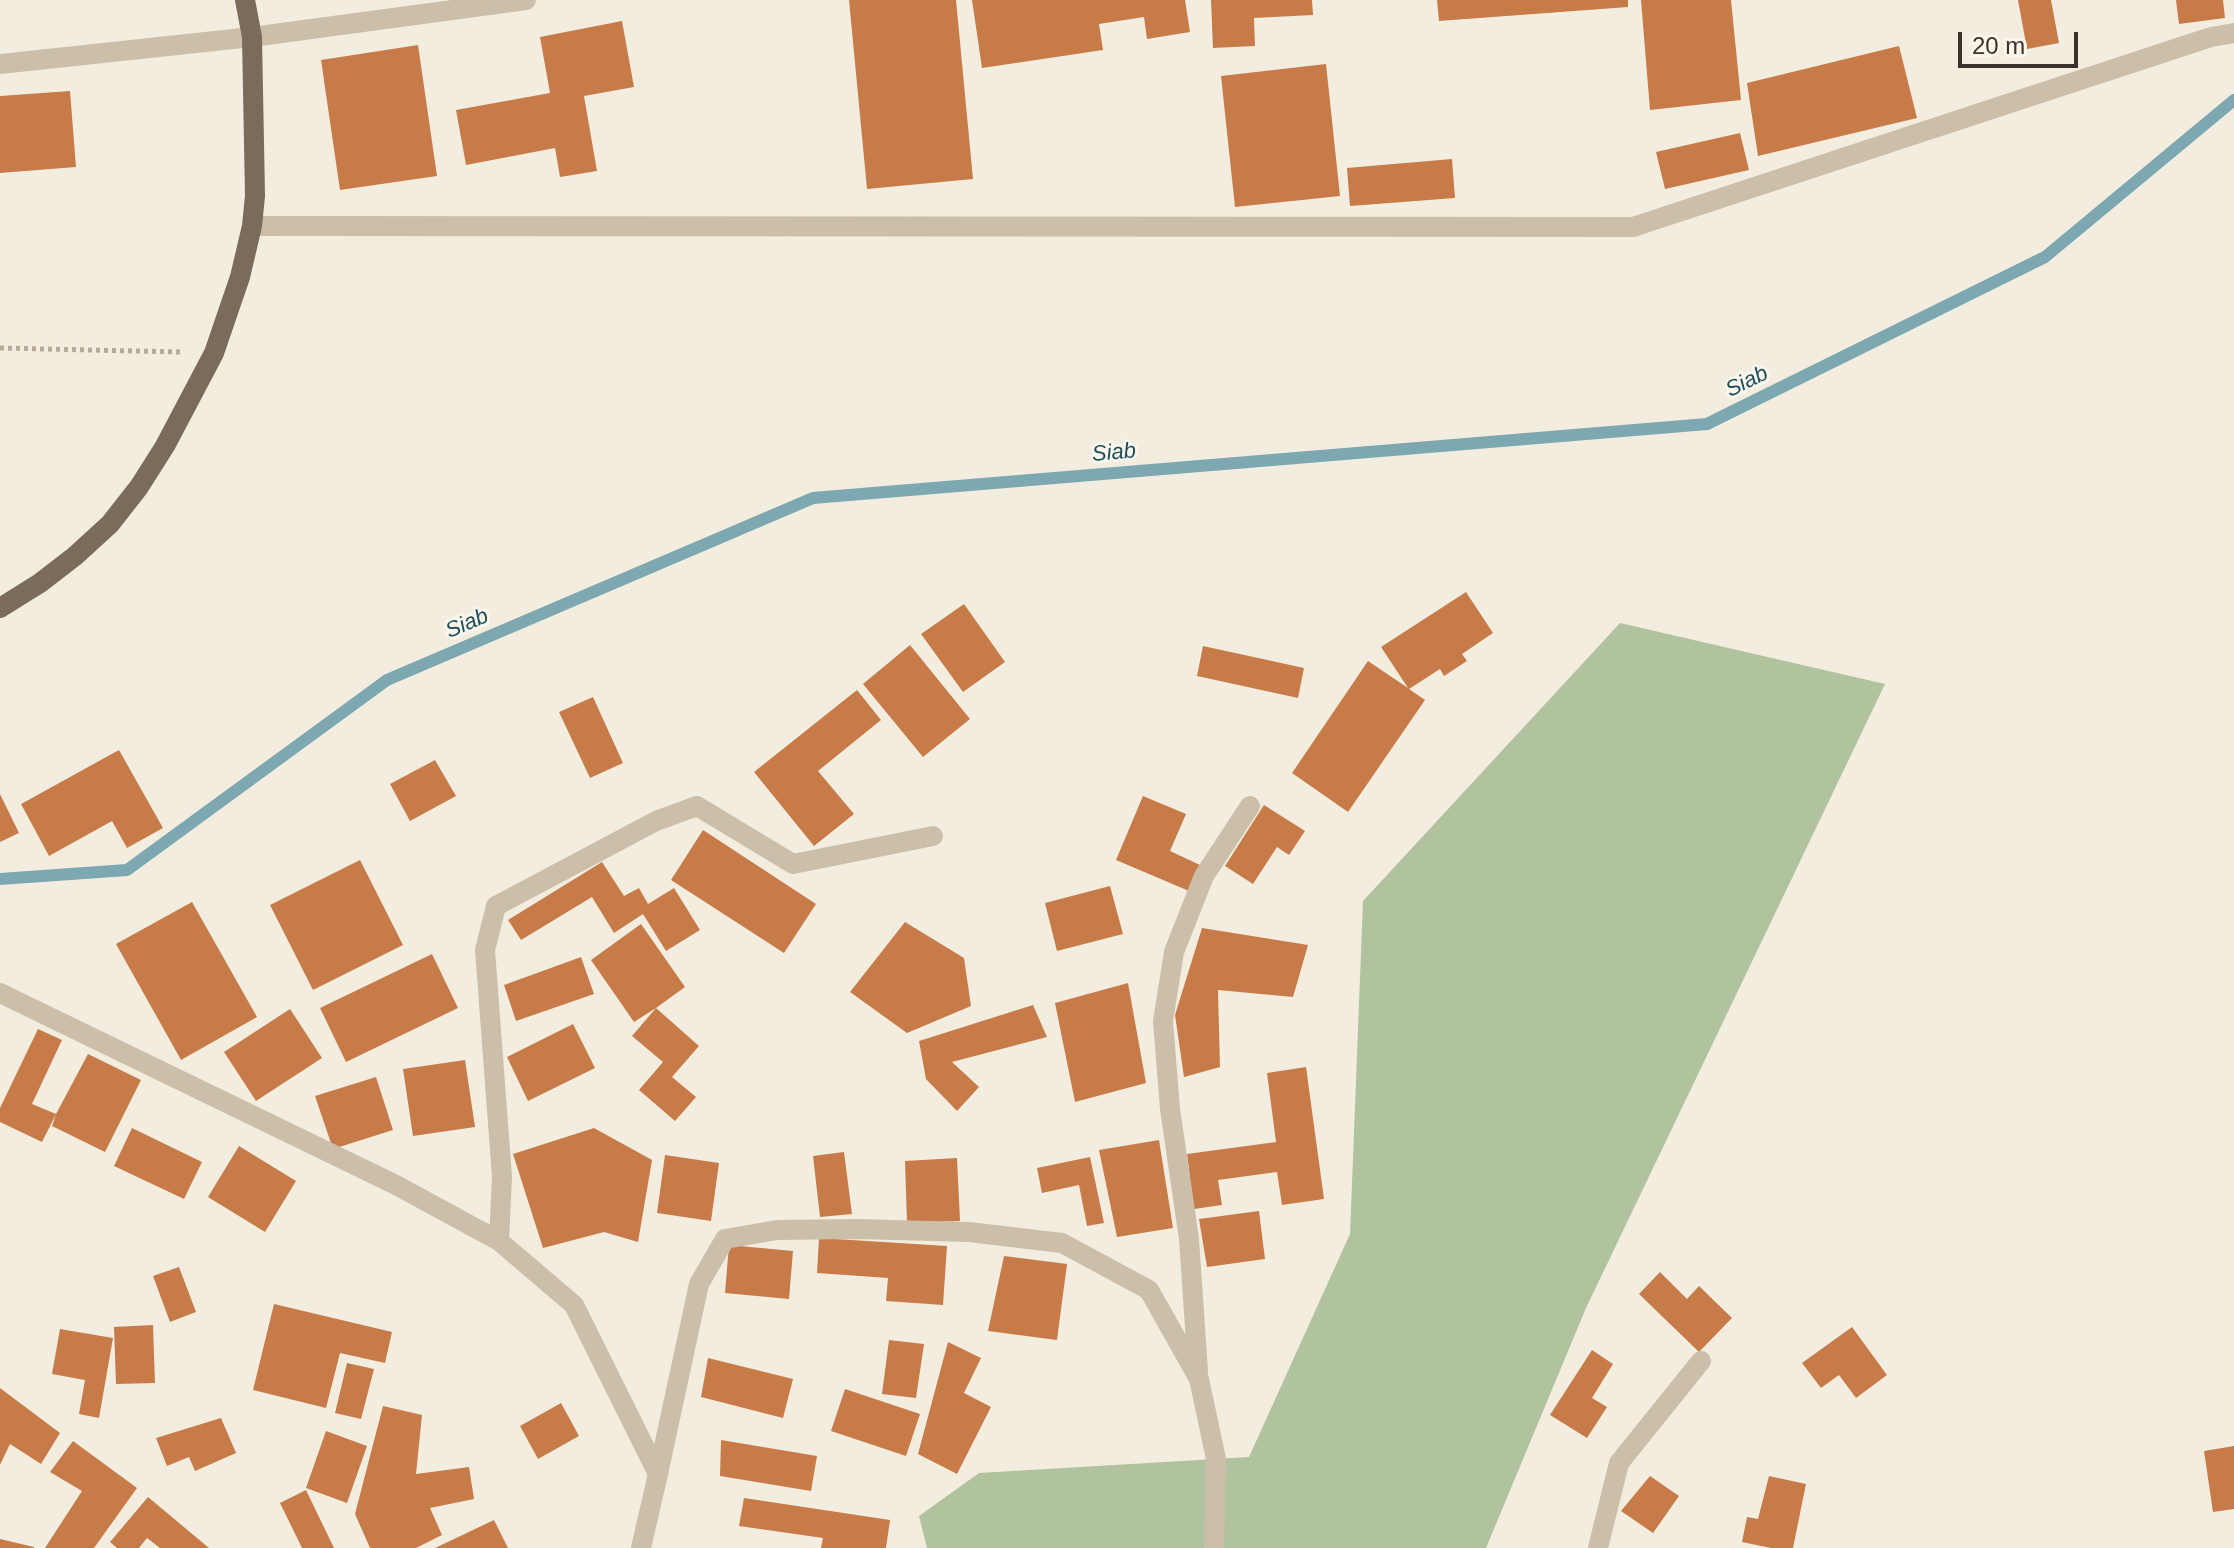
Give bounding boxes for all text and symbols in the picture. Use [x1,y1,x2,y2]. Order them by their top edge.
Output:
scale bar [1962,16,2082,66]
text: 20 m [1972,32,2025,59]
water label: Siab [1721,360,1773,404]
water label: Siab [1091,438,1137,468]
water label: Siab [442,603,492,645]

